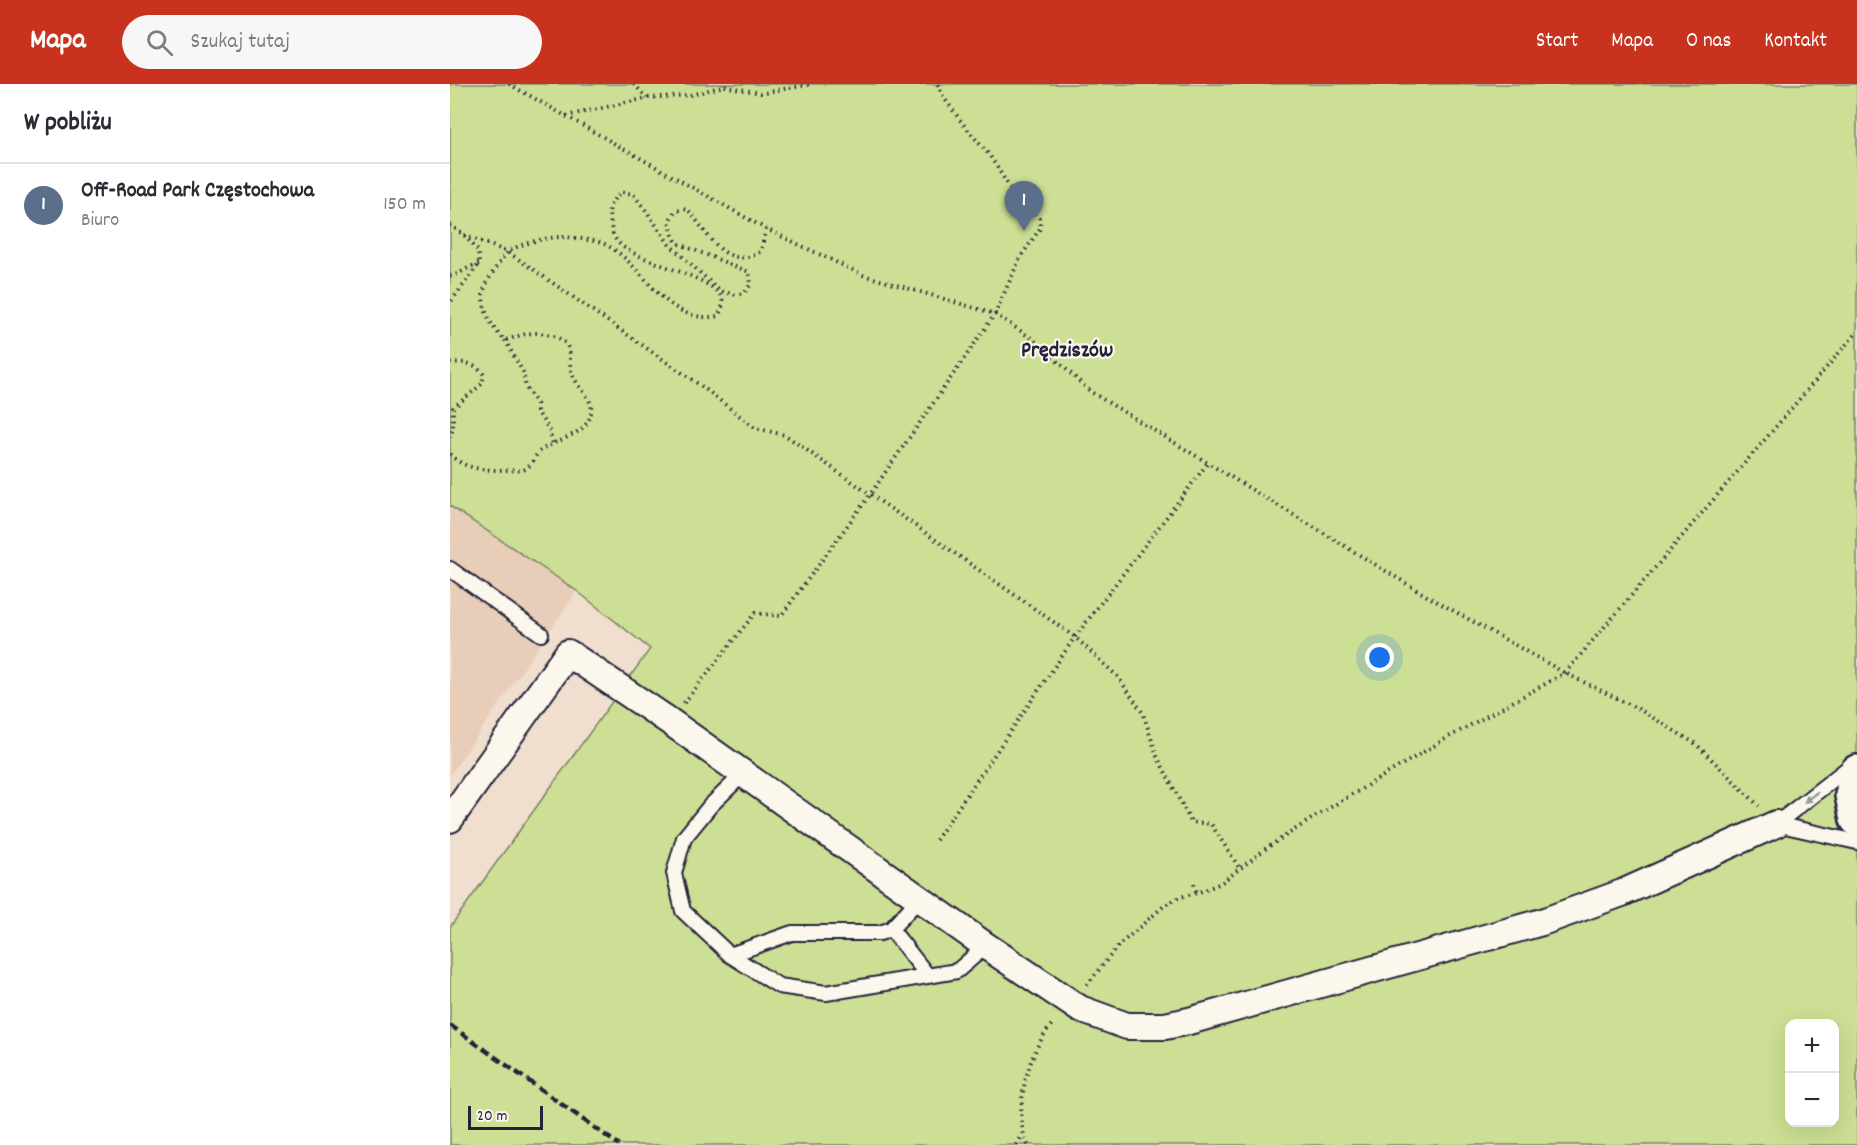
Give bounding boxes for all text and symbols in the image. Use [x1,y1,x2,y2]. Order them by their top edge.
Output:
search box [122,15,542,69]
text: Mapa [30,22,86,62]
icon: search [143,26,176,59]
text: Szukaj tutaj [191,27,290,58]
text: Start [1536,27,1578,57]
text: Mapa [1611,27,1653,57]
text: O nas [1686,27,1731,57]
text: Kontakt [1764,27,1827,57]
text: W pobliżu [24,105,112,142]
text: Off-Road Park Częstochowa [81,176,314,207]
pin: 1 [1004,182,1044,231]
text: 1 [41,191,46,219]
text: 150 m [383,191,426,219]
text: Biuro [81,207,119,235]
district label: Prędziszów [1021,336,1113,367]
your location [1365,643,1394,672]
one-way arrow [1803,791,1818,803]
map controls [1785,1019,1839,1127]
button: + [1785,1019,1839,1073]
button: − [1785,1073,1839,1127]
scale bar [468,1103,543,1130]
text: 20 m [477,1105,507,1128]

